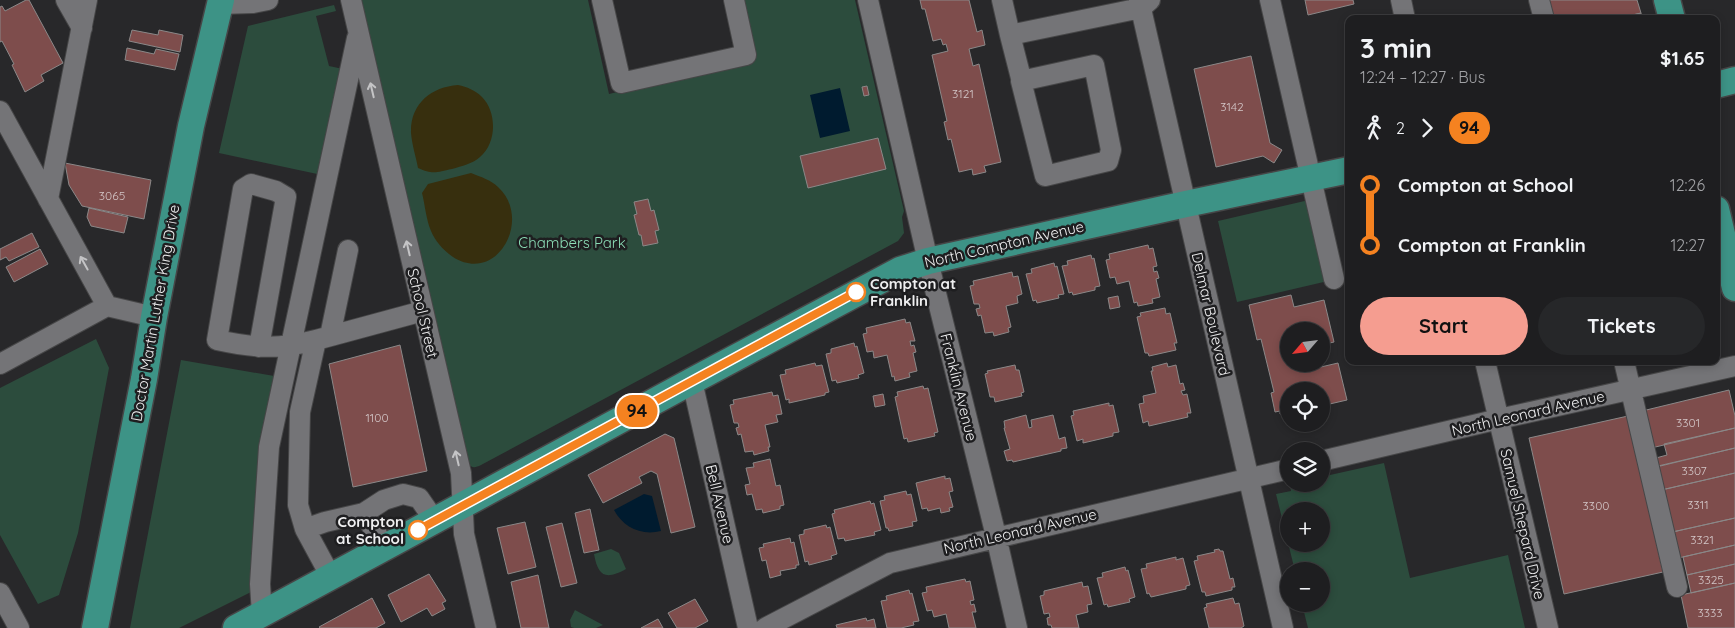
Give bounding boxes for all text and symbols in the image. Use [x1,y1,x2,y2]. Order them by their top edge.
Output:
text: 3 min [1360,30,1432,65]
text: $1.65 [1660,46,1705,70]
text: 12:24 – 12:27 · Bus [1360,67,1485,87]
one-way arrow [367,83,376,99]
house number: 3121 [952,86,974,101]
house number: 3142 [1220,99,1244,114]
icon: walk [1360,114,1388,142]
icon: forward [1413,114,1441,142]
text: 94 [1459,116,1480,139]
text: 2 [1396,118,1405,138]
text: Compton at School [1398,173,1574,197]
text: 12:26 [1670,175,1705,195]
house number: 3065 [99,188,125,203]
street label: Doctor Martin Luther King Drive [127,203,183,423]
street label: North Compton Avenue [922,216,1086,272]
park label: Chambers Park [518,233,626,252]
text: Compton at Franklin [1398,233,1586,257]
text: 12:27 [1670,235,1705,255]
one-way arrow [403,241,412,257]
street label: Delmar Boulevard [1188,250,1234,378]
one-way arrow [79,256,89,271]
street label: School Street [403,266,443,360]
place label: Compton at Franklin [870,274,956,310]
marker: Compton at Franklin [846,282,866,302]
button: Start [1360,297,1528,355]
button: Tickets [1538,297,1705,355]
north arrow [1280,322,1330,372]
map controls [1280,322,1330,612]
street label: Franklin Avenue [936,331,982,443]
button: locate [1280,382,1330,432]
street label: North Leonard Avenue [1450,386,1606,440]
line badge: 94 [614,395,660,427]
text: 94 [627,399,647,422]
house number: 1100 [365,410,389,425]
house number: 3301 [1676,415,1700,430]
button: layers [1280,442,1330,492]
street label: Samuel Shepard Drive [1496,447,1550,601]
one-way arrow [452,450,461,466]
street label: Bell Avenue [702,463,738,545]
house number: 3307 [1681,463,1707,478]
house number: 3311 [1687,497,1709,512]
house number: 3300 [1583,498,1609,513]
button: + [1280,502,1330,552]
street label: North Leonard Avenue [942,504,1098,558]
place label: Compton at School [336,512,404,548]
marker: Compton at School [408,520,428,540]
house number: 3321 [1690,532,1714,547]
button: − [1280,562,1330,612]
house number: 3325 [1698,572,1724,587]
house number: 3333 [1697,605,1723,620]

